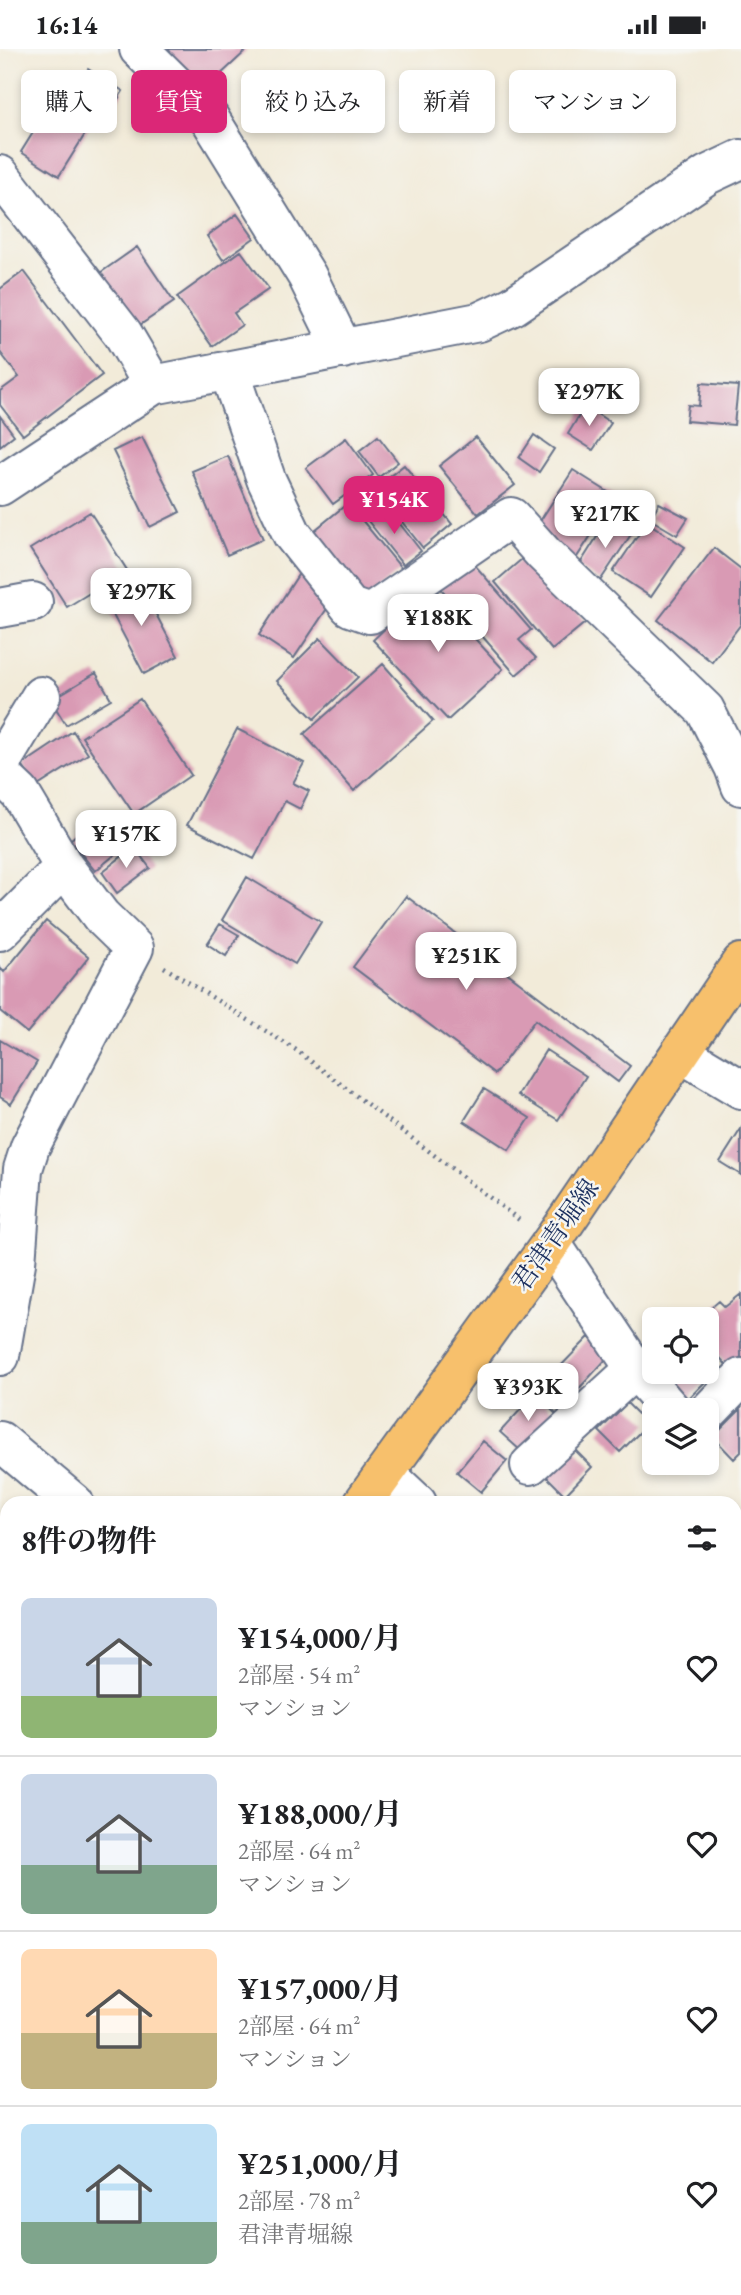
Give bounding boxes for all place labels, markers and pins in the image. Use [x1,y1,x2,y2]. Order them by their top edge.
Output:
pin: ¥297K [540,369,638,428]
pin: ¥154K [345,477,443,536]
pin: ¥217K [556,491,654,550]
pin: ¥297K [92,569,190,628]
pin: ¥188K [389,595,487,654]
pin: ¥157K [77,811,175,870]
pin: ¥251K [417,933,515,992]
pin: ¥393K [479,1363,577,1423]

